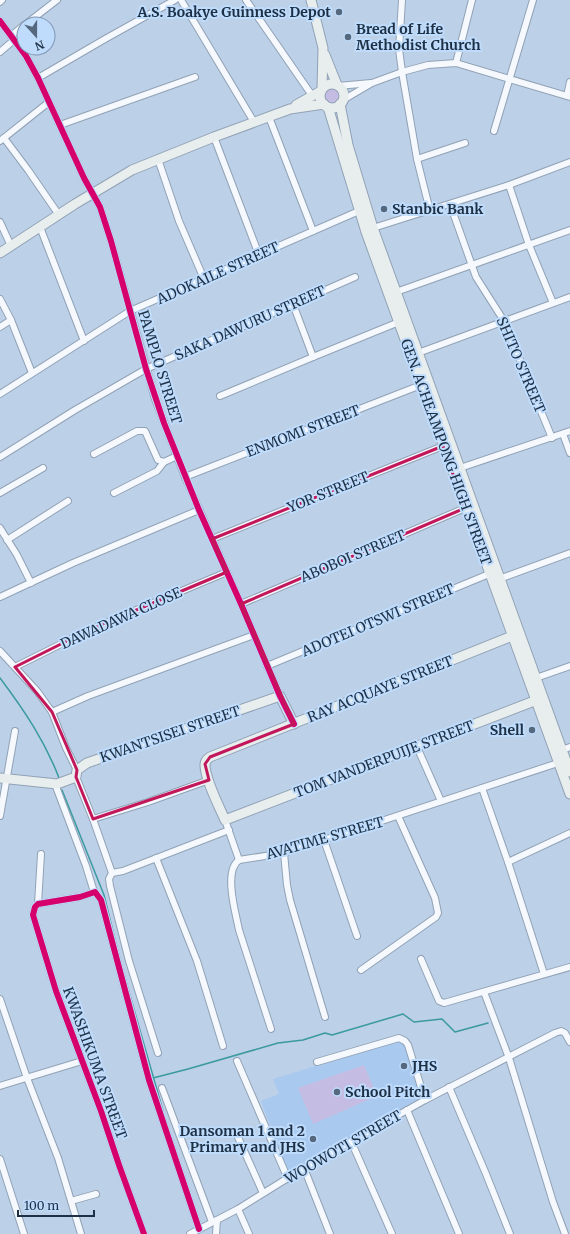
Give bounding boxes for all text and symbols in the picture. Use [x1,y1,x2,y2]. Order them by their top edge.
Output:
place label: A.S. Boakye Guinness Depot [136,3,331,21]
marker: A.S. Boakye Guinness Depot [334,7,344,17]
north arrow [16,16,56,56]
place label: Bread of Life Methodist Church [356,20,481,54]
marker: Bread of Life Methodist Church [343,32,353,42]
text: N [33,37,46,54]
place label: Stanbic Bank [392,200,484,218]
marker: Stanbic Bank [379,204,389,214]
street label: ADOKAILE STREET [153,238,282,309]
street label: SAKA DAWURU STREET [172,281,329,364]
street label: PAMPLO STREET [134,308,186,426]
street label: SHITO STREET [493,314,549,416]
street label: GEN. ACHEAMPONG HIGH STREET [397,337,495,568]
street label: ENMOMI STREET [243,401,363,461]
street label: YOR STREET [284,467,372,517]
street label: ABOBOI STREET [297,526,409,587]
street label: ADOTEI OTSWI STREET [298,580,457,661]
street label: DAWADAWA CLOSE [58,583,184,653]
street label: RAY ACQUAYE STREET [305,651,456,726]
street label: KWANTSISEI STREET [97,701,243,767]
street label: TOM VANDERPUIJE STREET [292,716,477,802]
place label: Shell [490,721,524,739]
marker: Shell [527,725,537,735]
street label: AVATIME STREET [263,813,386,864]
street label: KWASHIKUMA STREET [59,985,131,1142]
place label: JHS [411,1057,438,1075]
marker: JHS [399,1061,409,1071]
place label: School Pitch [345,1083,431,1101]
marker: School Pitch [332,1087,342,1097]
street label: WOOWOTI STREET [281,1106,405,1188]
place label: Dansoman 1 and 2 Primary and JHS [179,1122,306,1156]
marker: Dansoman 1 and 2 Primary and JHS [308,1134,318,1144]
scale bar [18,1192,94,1218]
text: 100 m [24,1198,59,1213]

